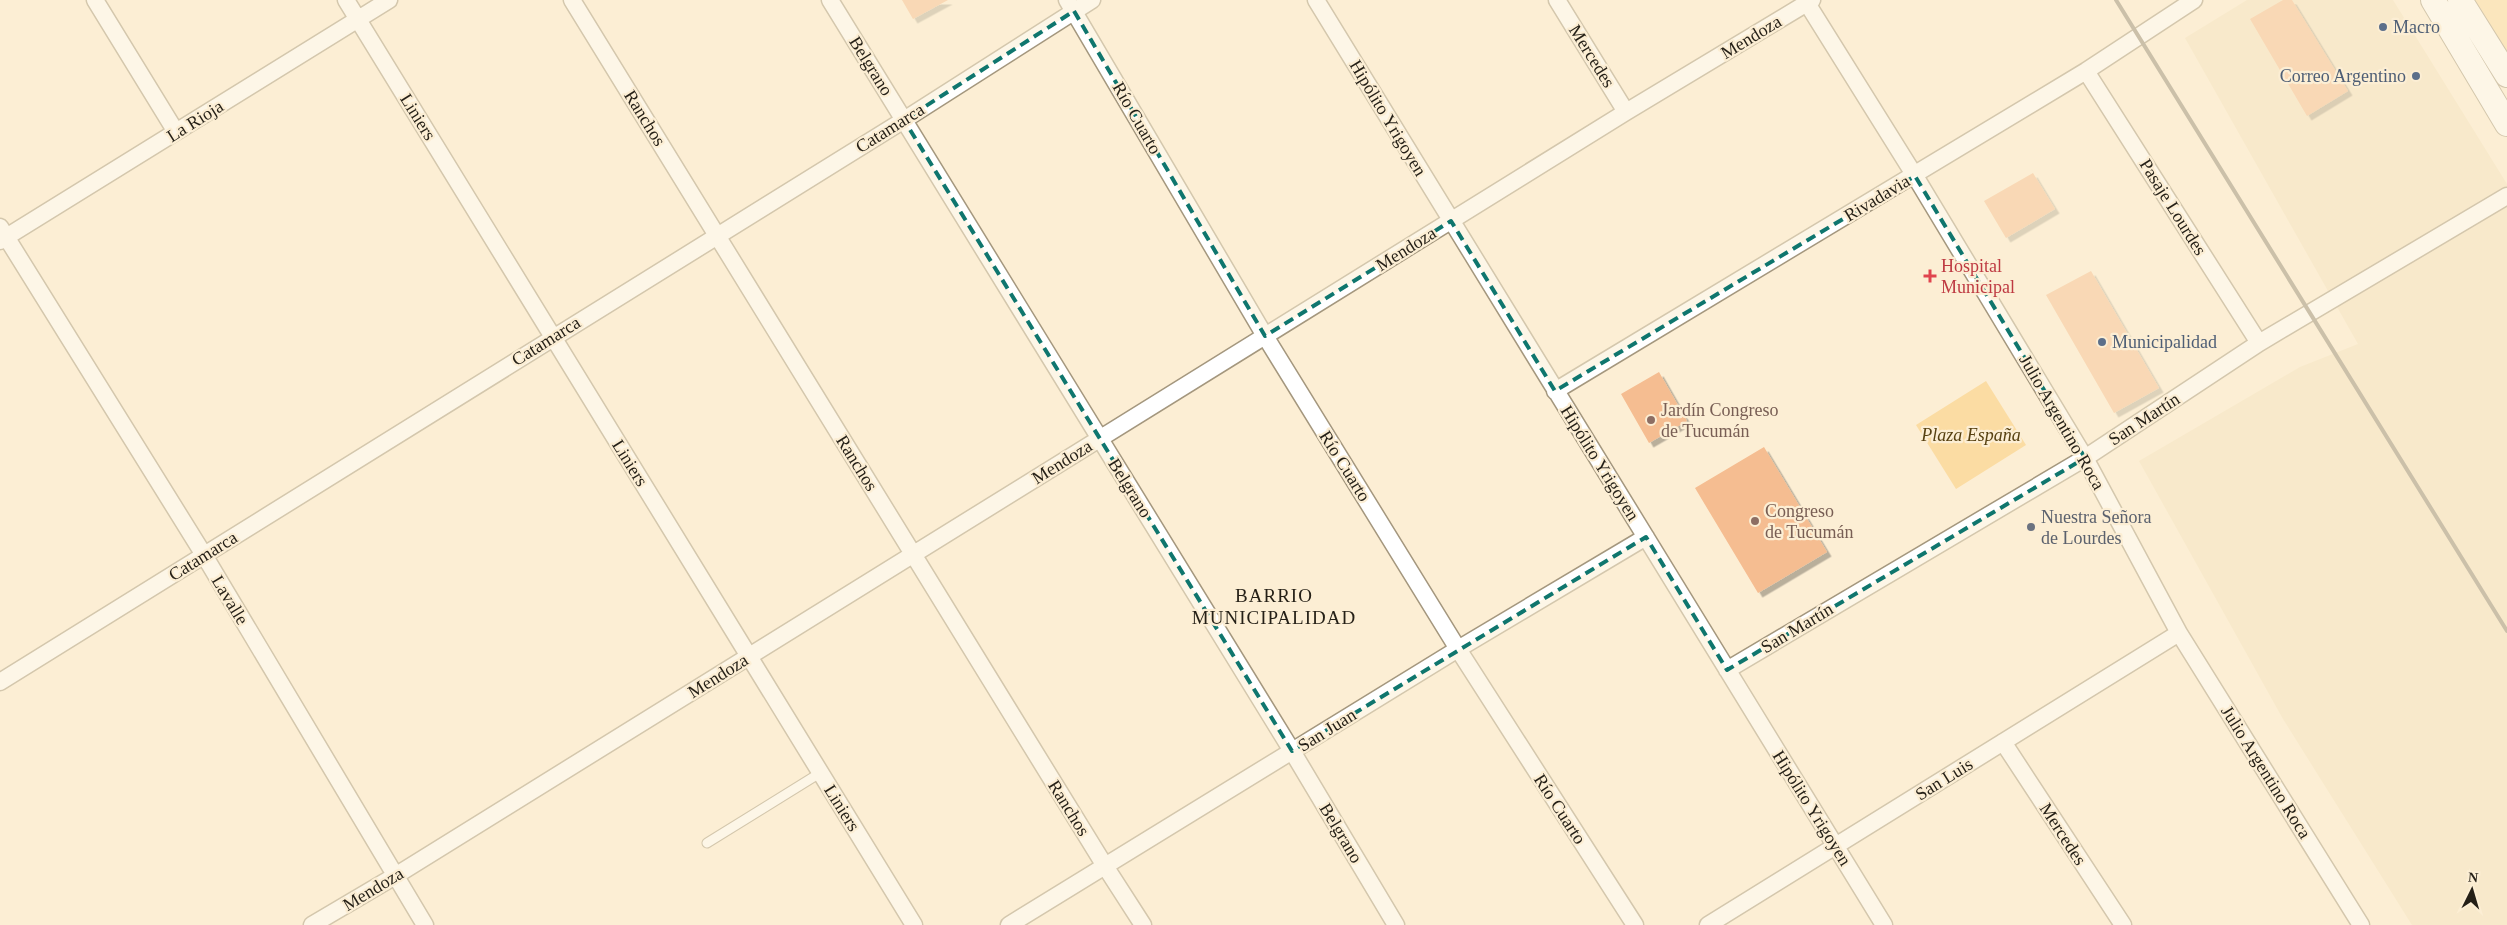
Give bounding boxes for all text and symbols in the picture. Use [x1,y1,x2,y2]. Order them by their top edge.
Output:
street label: Mendoza [1717,11,1785,63]
place label: Macro [2393,17,2440,37]
street label: Mercedes [1565,21,1619,91]
marker: Macro [2377,21,2389,33]
street label: Belgrano [845,33,897,99]
street label: Hipólito Yrigoyen [1345,56,1431,180]
place label: Correo Argentino [2280,66,2406,86]
marker: Correo Argentino [2410,70,2422,82]
street label: Río Cuarto [1108,79,1166,157]
street label: Ranchos [620,86,670,150]
street label: Liniers [396,90,440,144]
street label: La Rioja [163,96,227,146]
street label: Catamarca [852,99,928,157]
street label: Pasaje Lourdes [2136,155,2210,259]
street label: Rivadavia [1841,171,1913,225]
street label: Mendoza [1372,223,1440,275]
place label: Hospital Municipal [1941,256,2015,297]
marker: Hospital Municipal [1923,269,1937,283]
street label: Catamarca [508,312,584,370]
place label: Municipalidad [2112,332,2217,352]
marker: Municipalidad [2096,336,2108,348]
street label: Julio Argentino Roca [2015,351,2109,493]
street label: San Martín [2105,389,2183,449]
place label: Jardín Congreso de Tucumán [1661,400,1778,441]
street label: Hipólito Yrigoyen [1557,402,1643,524]
marker: Jardín Congreso de Tucumán [1645,414,1657,426]
park label: Plaza España [1920,425,2021,445]
street label: Río Cuarto [1315,427,1375,505]
street label: Ranchos [832,431,882,495]
street label: Liniers [608,436,652,490]
street label: Mendoza [1028,436,1096,488]
street label: Belgrano [1104,455,1156,521]
place label: Congreso de Tucumán [1765,501,1854,542]
place label: Nuestra Señora de Lourdes [2041,507,2151,548]
marker: Congreso de Tucumán [1749,515,1761,527]
marker: Nuestra Señora de Lourdes [2025,521,2037,533]
street label: Catamarca [165,527,241,585]
street label: Lavalle [208,572,252,628]
district label: BARRIO MUNICIPALIDAD [1192,585,1356,628]
street label: San Martín [1757,599,1837,657]
street label: Mendoza [684,650,752,702]
street label: Julio Argentino Roca [2217,702,2315,842]
street label: San Juan [1294,704,1360,756]
street label: Hipólito Yrigoyen [1769,747,1855,869]
street label: San Luis [1912,754,1976,804]
street label: Río Cuarto [1530,770,1590,848]
street label: Ranchos [1044,776,1094,840]
street label: Liniers [820,781,864,835]
street label: Mercedes [2036,799,2090,869]
street label: Belgrano [1315,800,1367,866]
street label: Mendoza [339,863,407,915]
north arrow [2447,865,2497,915]
text: N [2467,870,2479,885]

